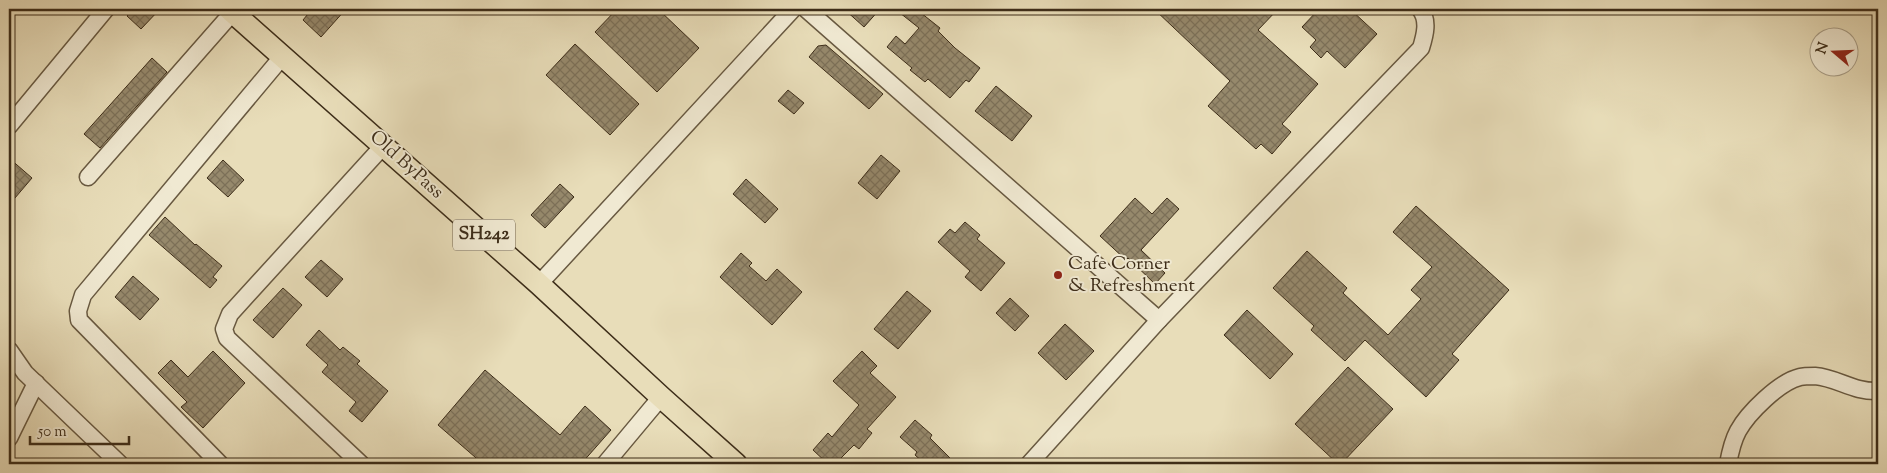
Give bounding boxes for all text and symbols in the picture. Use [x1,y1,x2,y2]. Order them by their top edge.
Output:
north arrow [1810,28,1860,78]
text: N [1812,40,1835,57]
street label: Old ByPass [363,124,449,206]
road number: SH242 [453,220,515,250]
place label: Cafe Corner & Refreshment [1068,251,1196,300]
marker: Cafe Corner & Refreshment [1052,269,1064,281]
scale bar [30,413,129,445]
text: 50 m [37,422,67,443]

